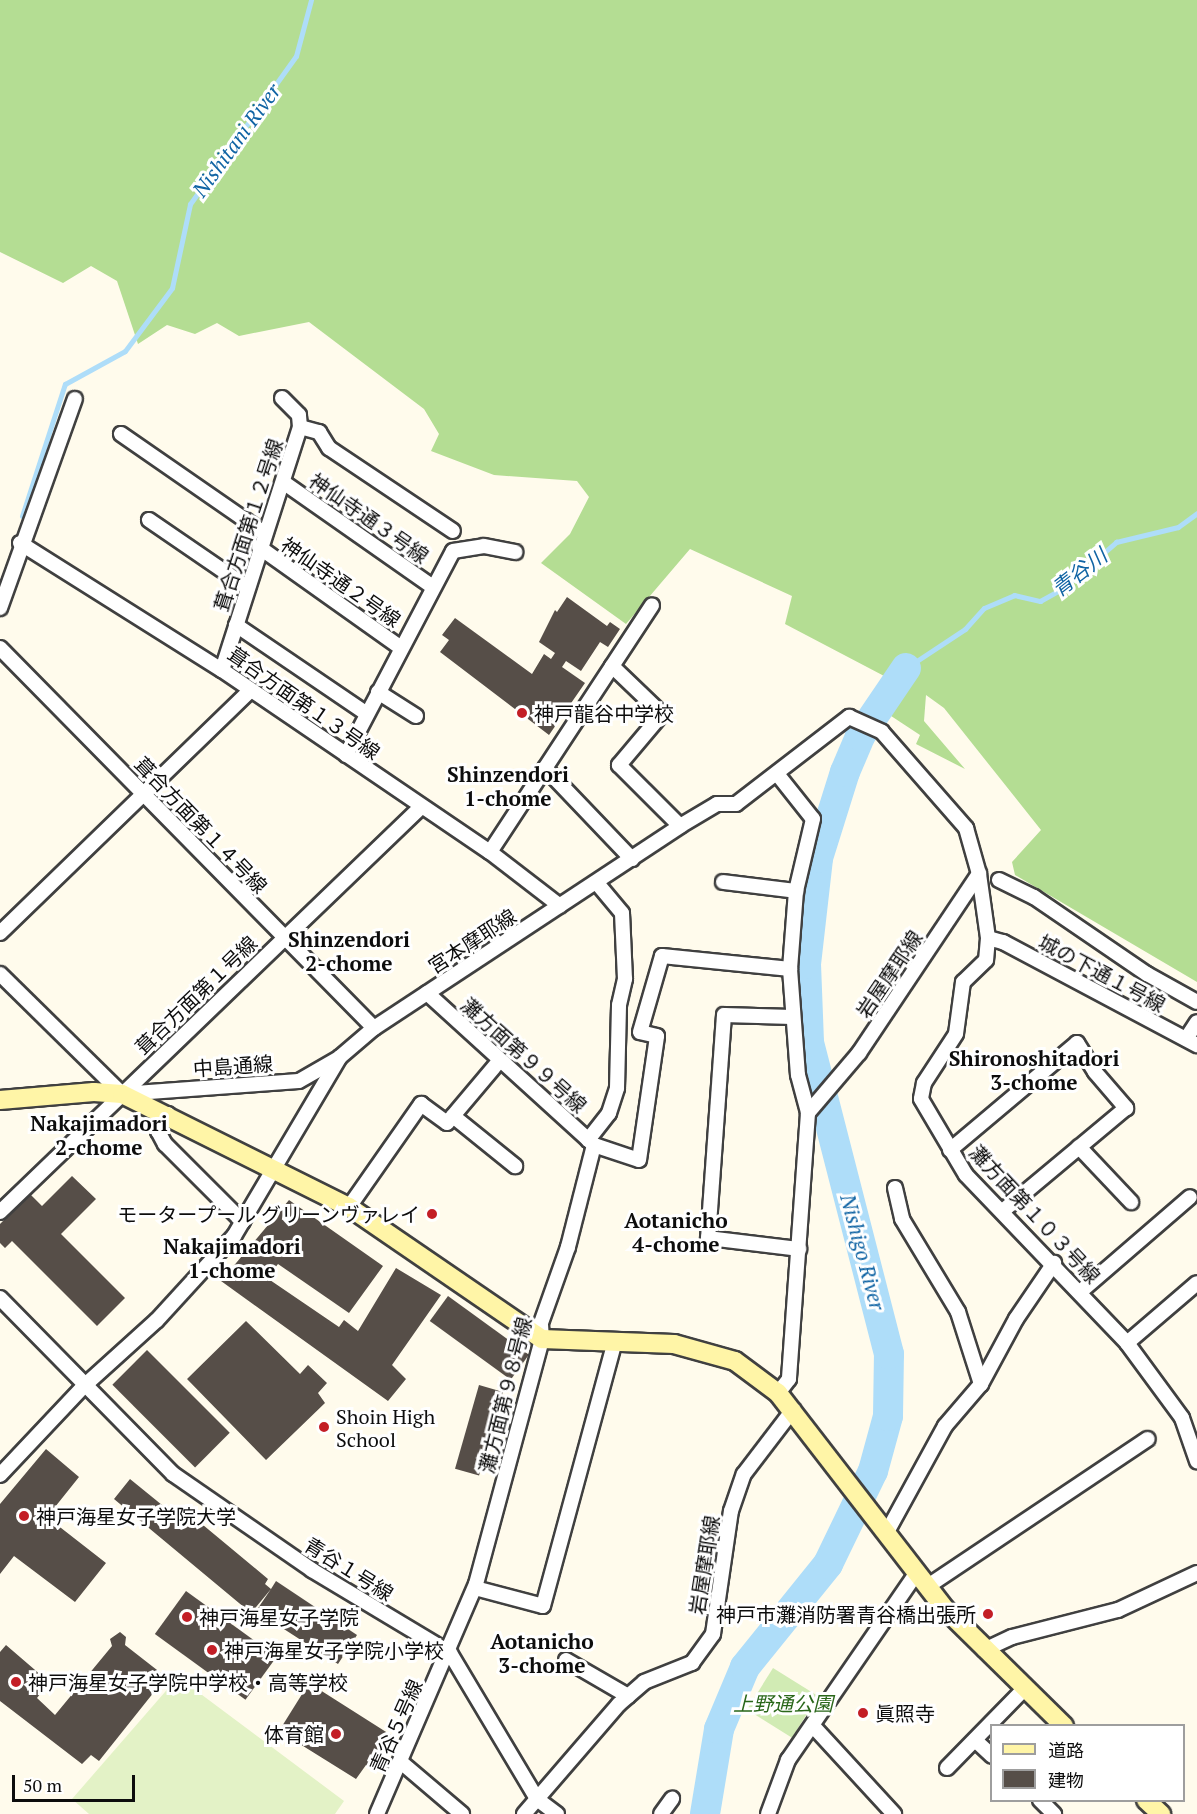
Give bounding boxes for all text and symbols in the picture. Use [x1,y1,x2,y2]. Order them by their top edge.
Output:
water label: Nishitani River [187,79,285,201]
street label: 葺合方面第１２号線 [209,436,287,614]
street label: 神仙寺通３号線 [305,468,433,568]
street label: 神仙寺通２号線 [277,532,405,632]
water label: 青谷川 [1046,543,1112,601]
street label: 葺合方面第１３号線 [223,642,385,764]
place label: 神戸龍谷中学校 [534,701,674,725]
marker: 神戸龍谷中学校 [515,706,529,720]
street label: 葺合方面第１４号線 [130,752,272,898]
district label: Shinzendori 1-chome [447,761,569,811]
street label: 宮本摩耶線 [424,904,520,978]
district label: Shinzendori 2-chome [288,926,410,976]
street label: 岩屋摩耶線 [851,926,927,1022]
street label: 城の下通１号線 [1035,930,1169,1016]
street label: 葺合方面第１号線 [130,931,262,1059]
street label: 灘方面第９９号線 [457,993,591,1117]
district label: Shironoshitadori 3-chome [949,1045,1119,1095]
street label: 中島通線 [192,1051,274,1081]
district label: Nakajimadori 2-chome [30,1110,168,1160]
street label: 灘方面第１０３号線 [965,1140,1105,1288]
water label: Nishigo River [835,1191,891,1313]
place label: モータープール グリーンヴァレイ [115,1202,420,1226]
marker: モータープール グリーンヴァレイ [425,1207,439,1221]
district label: Aotanicho 4-chome [624,1207,728,1257]
district label: Nakajimadori 1-chome [163,1233,301,1283]
street label: 灘方面第９８号線 [474,1314,536,1476]
place label: Shoin High School [336,1404,435,1451]
marker: Shoin High School [317,1420,331,1434]
place label: 神戸海星女子学院大学 [36,1504,236,1528]
marker: 神戸海星女子学院大学 [17,1509,31,1523]
street label: 岩屋摩耶線 [684,1514,724,1616]
street label: 青谷１号線 [300,1532,398,1606]
place label: 神戸市灘消防署青谷橋出張所 [716,1602,976,1626]
place label: 神戸海星女子学院 [199,1605,359,1629]
marker: 神戸市灘消防署青谷橋出張所 [981,1607,995,1621]
marker: 神戸海星女子学院 [180,1610,194,1624]
district label: Aotanicho 3-chome [490,1628,594,1678]
place label: 神戸海星女子学院小学校 [224,1638,444,1662]
marker: 神戸海星女子学院小学校 [205,1643,219,1657]
place label: 神戸海星女子学院中学校・高等学校 [28,1670,348,1694]
marker: 神戸海星女子学院中学校・高等学校 [9,1675,23,1689]
street label: 青谷５号線 [365,1675,427,1777]
park label: 上野通公園 [733,1691,833,1715]
place label: 眞照寺 [875,1701,935,1725]
marker: 眞照寺 [856,1706,870,1720]
place label: 体育館 [264,1722,324,1746]
legend [990,1724,1185,1802]
marker: 体育館 [329,1727,343,1741]
text: 道路 [1048,1738,1084,1762]
scale bar [15,1763,138,1801]
text: 建物 [1048,1768,1084,1792]
text: 50 m [23,1773,62,1797]

